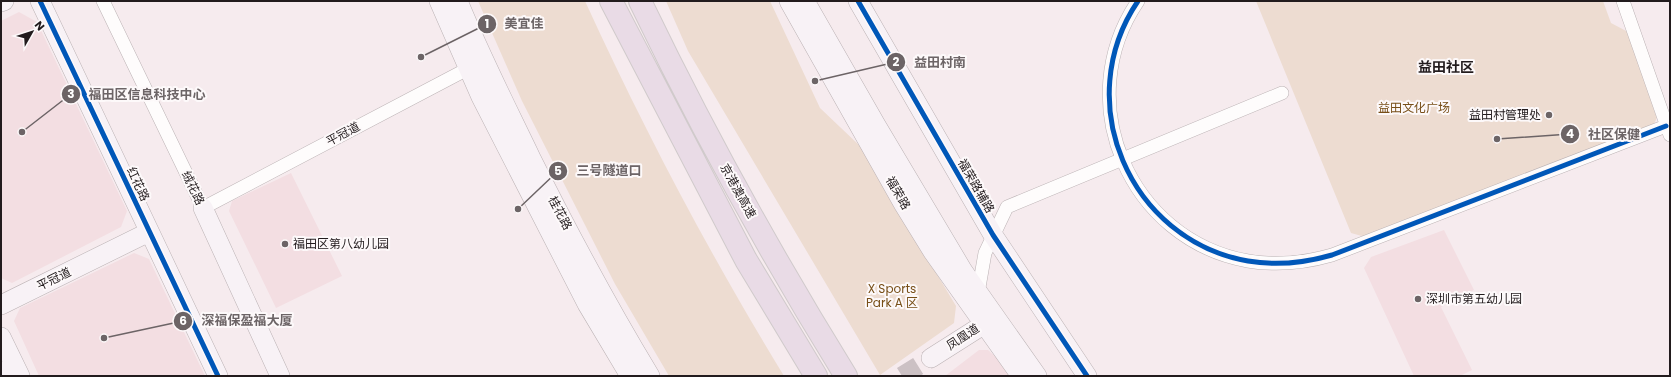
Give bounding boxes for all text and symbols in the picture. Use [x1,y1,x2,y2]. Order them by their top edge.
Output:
callout: 美宜佳 [477,11,552,36]
north arrow [12,12,52,52]
text: 美宜佳 [504,14,544,33]
text: 1 [485,15,489,32]
text: N [31,17,49,34]
callout: 益田村南 [886,50,974,75]
text: 2 [893,53,900,70]
text: 益田村南 [914,53,966,72]
district label: 益田社区 [1418,57,1474,77]
callout: 福田区信息科技中心 [61,82,214,107]
text: 3 [67,85,75,102]
text: 福田区信息科技中心 [88,85,206,104]
park label: 益田文化广场 [1378,99,1450,116]
place label: 益田村管理处 [1469,106,1541,123]
marker: 益田村管理处 [1544,110,1554,120]
street label: 平冠道 [323,118,363,150]
callout: 社区保健 [1560,122,1648,147]
text: 4 [1566,125,1574,142]
text: 社区保健 [1588,125,1640,144]
street label: 福荣路辅路 [954,156,999,216]
callout: 三号隧道口 [548,158,649,183]
street label: 京港澳高速 [716,160,760,221]
text: 三号隧道口 [576,161,642,180]
text: 5 [554,162,562,179]
street label: 红花路 [123,164,154,204]
street label: 绒花路 [178,168,209,208]
street label: 福荣路 [882,173,915,213]
street label: 桂花路 [544,193,576,233]
place label: 福田区第八幼儿园 [293,235,389,252]
marker: 福田区第八幼儿园 [280,239,290,249]
street label: 平冠道 [34,263,74,294]
park label: X Sports Park A 区 [866,280,918,311]
place label: 深圳市第五幼儿园 [1426,290,1522,307]
marker: 深圳市第五幼儿园 [1413,294,1423,304]
callout: 深福保盈福大厦 [173,308,300,333]
text: 深福保盈福大厦 [201,311,293,330]
text: 6 [179,312,187,329]
street label: 凤凰道 [943,320,982,354]

